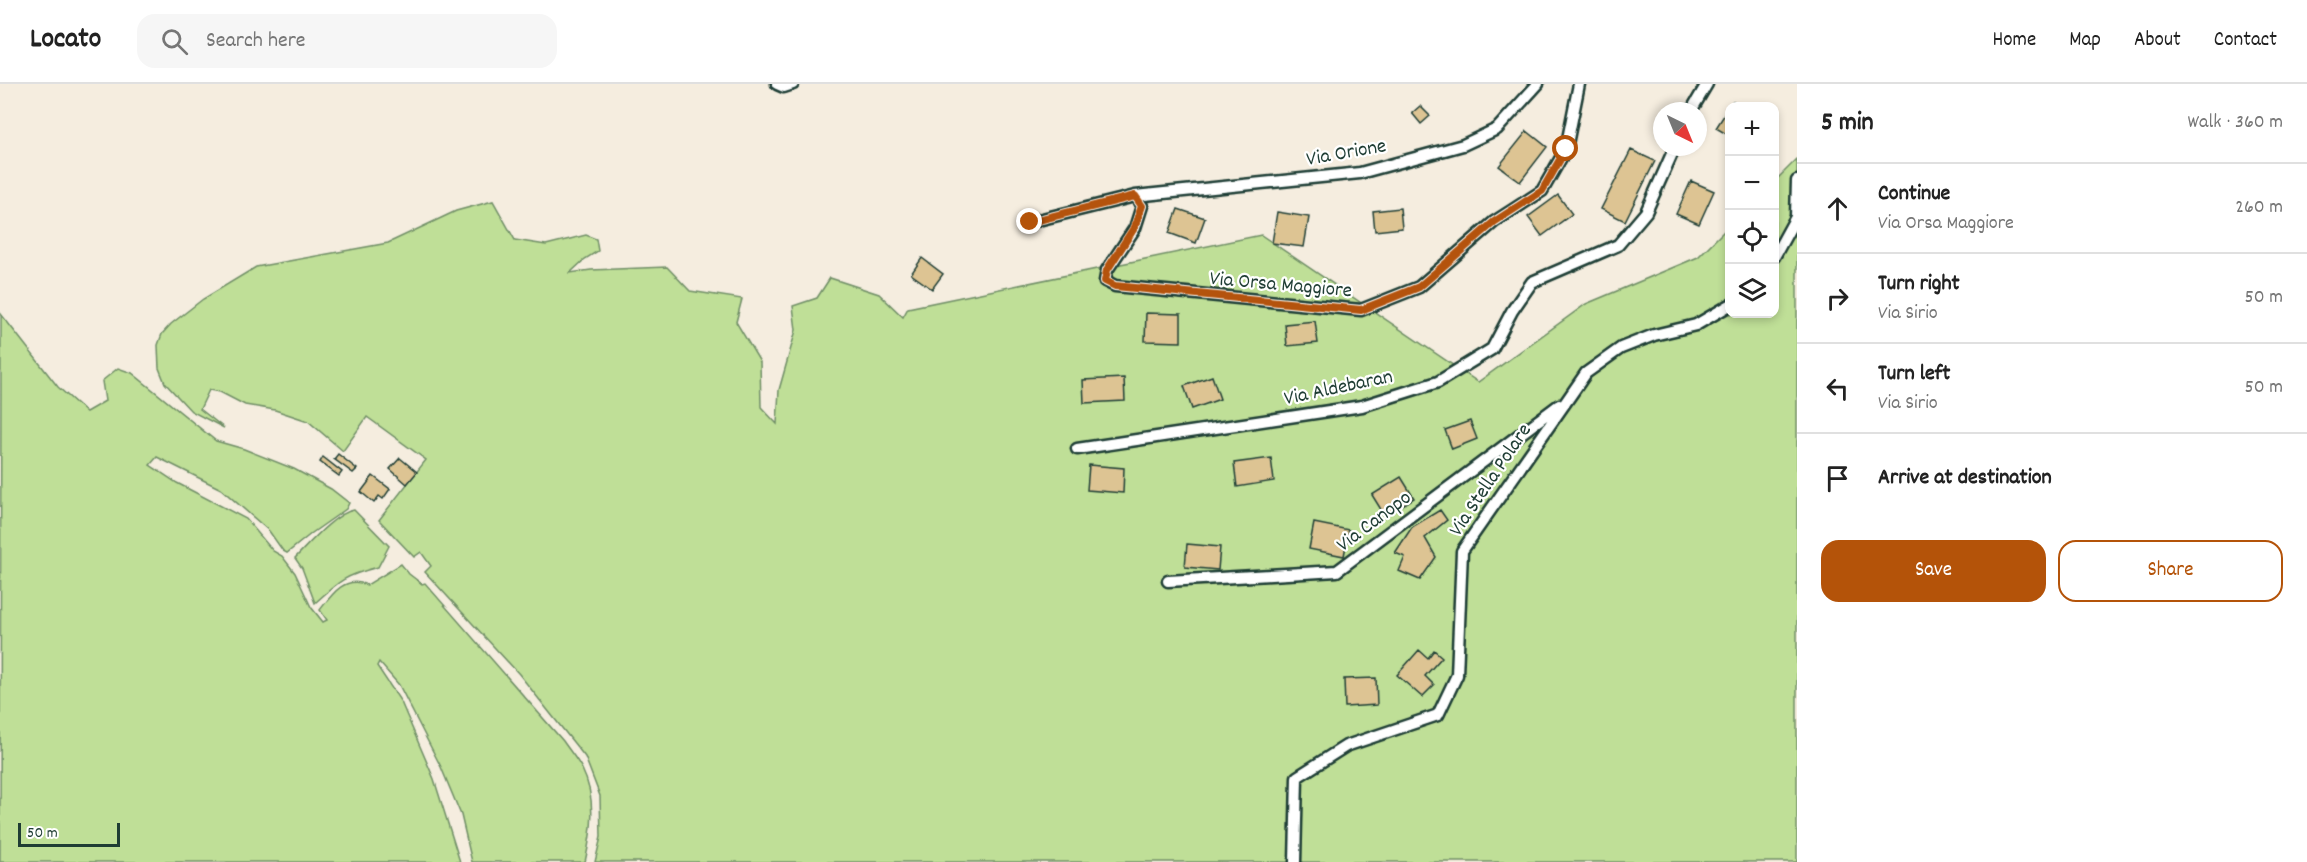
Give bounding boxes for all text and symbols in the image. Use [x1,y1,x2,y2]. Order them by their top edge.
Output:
search box [137,14,557,68]
text: Locato [30,21,101,61]
icon: search [158,25,191,58]
text: Search here [206,26,306,57]
text: Home [1992,26,2036,56]
text: Map [2069,26,2101,56]
text: About [2134,26,2181,56]
text: Contact [2214,26,2277,56]
north arrow [1653,102,1707,156]
map controls [1725,102,1779,318]
button: + [1725,102,1779,156]
text: 5 min [1821,105,1874,142]
text: Walk · 360 m [2188,109,2283,137]
street label: Via Orione [1304,132,1389,176]
route start [1552,135,1578,161]
button: − [1725,156,1779,210]
text: Continue [1878,179,1950,210]
icon: ahead [1821,192,1854,225]
text: 260 m [2235,194,2283,222]
route end [1016,208,1042,234]
button: locate [1725,210,1779,264]
text: Via Orsa Maggiore [1878,210,2014,238]
button: layers [1725,264,1779,318]
street label: Via Orsa Maggiore [1208,265,1353,307]
text: Turn right [1878,269,1960,300]
icon: right [1821,282,1854,315]
text: 50 m [2245,284,2283,312]
text: Via Sirio [1878,300,1938,328]
text: Turn left [1878,359,1950,390]
street label: Via Aldebaran [1281,363,1396,415]
icon: left [1821,372,1854,405]
text: 50 m [2245,374,2283,402]
text: Via Sirio [1878,390,1938,418]
street label: Via Stella Polare [1443,418,1540,543]
icon: arrive [1821,462,1854,495]
text: Arrive at destination [1878,463,2052,494]
street label: Via Canopo [1331,484,1419,561]
button: Save [1821,540,2046,602]
button: Share [2058,540,2283,602]
scale bar [18,820,120,848]
text: 50 m [27,822,58,845]

